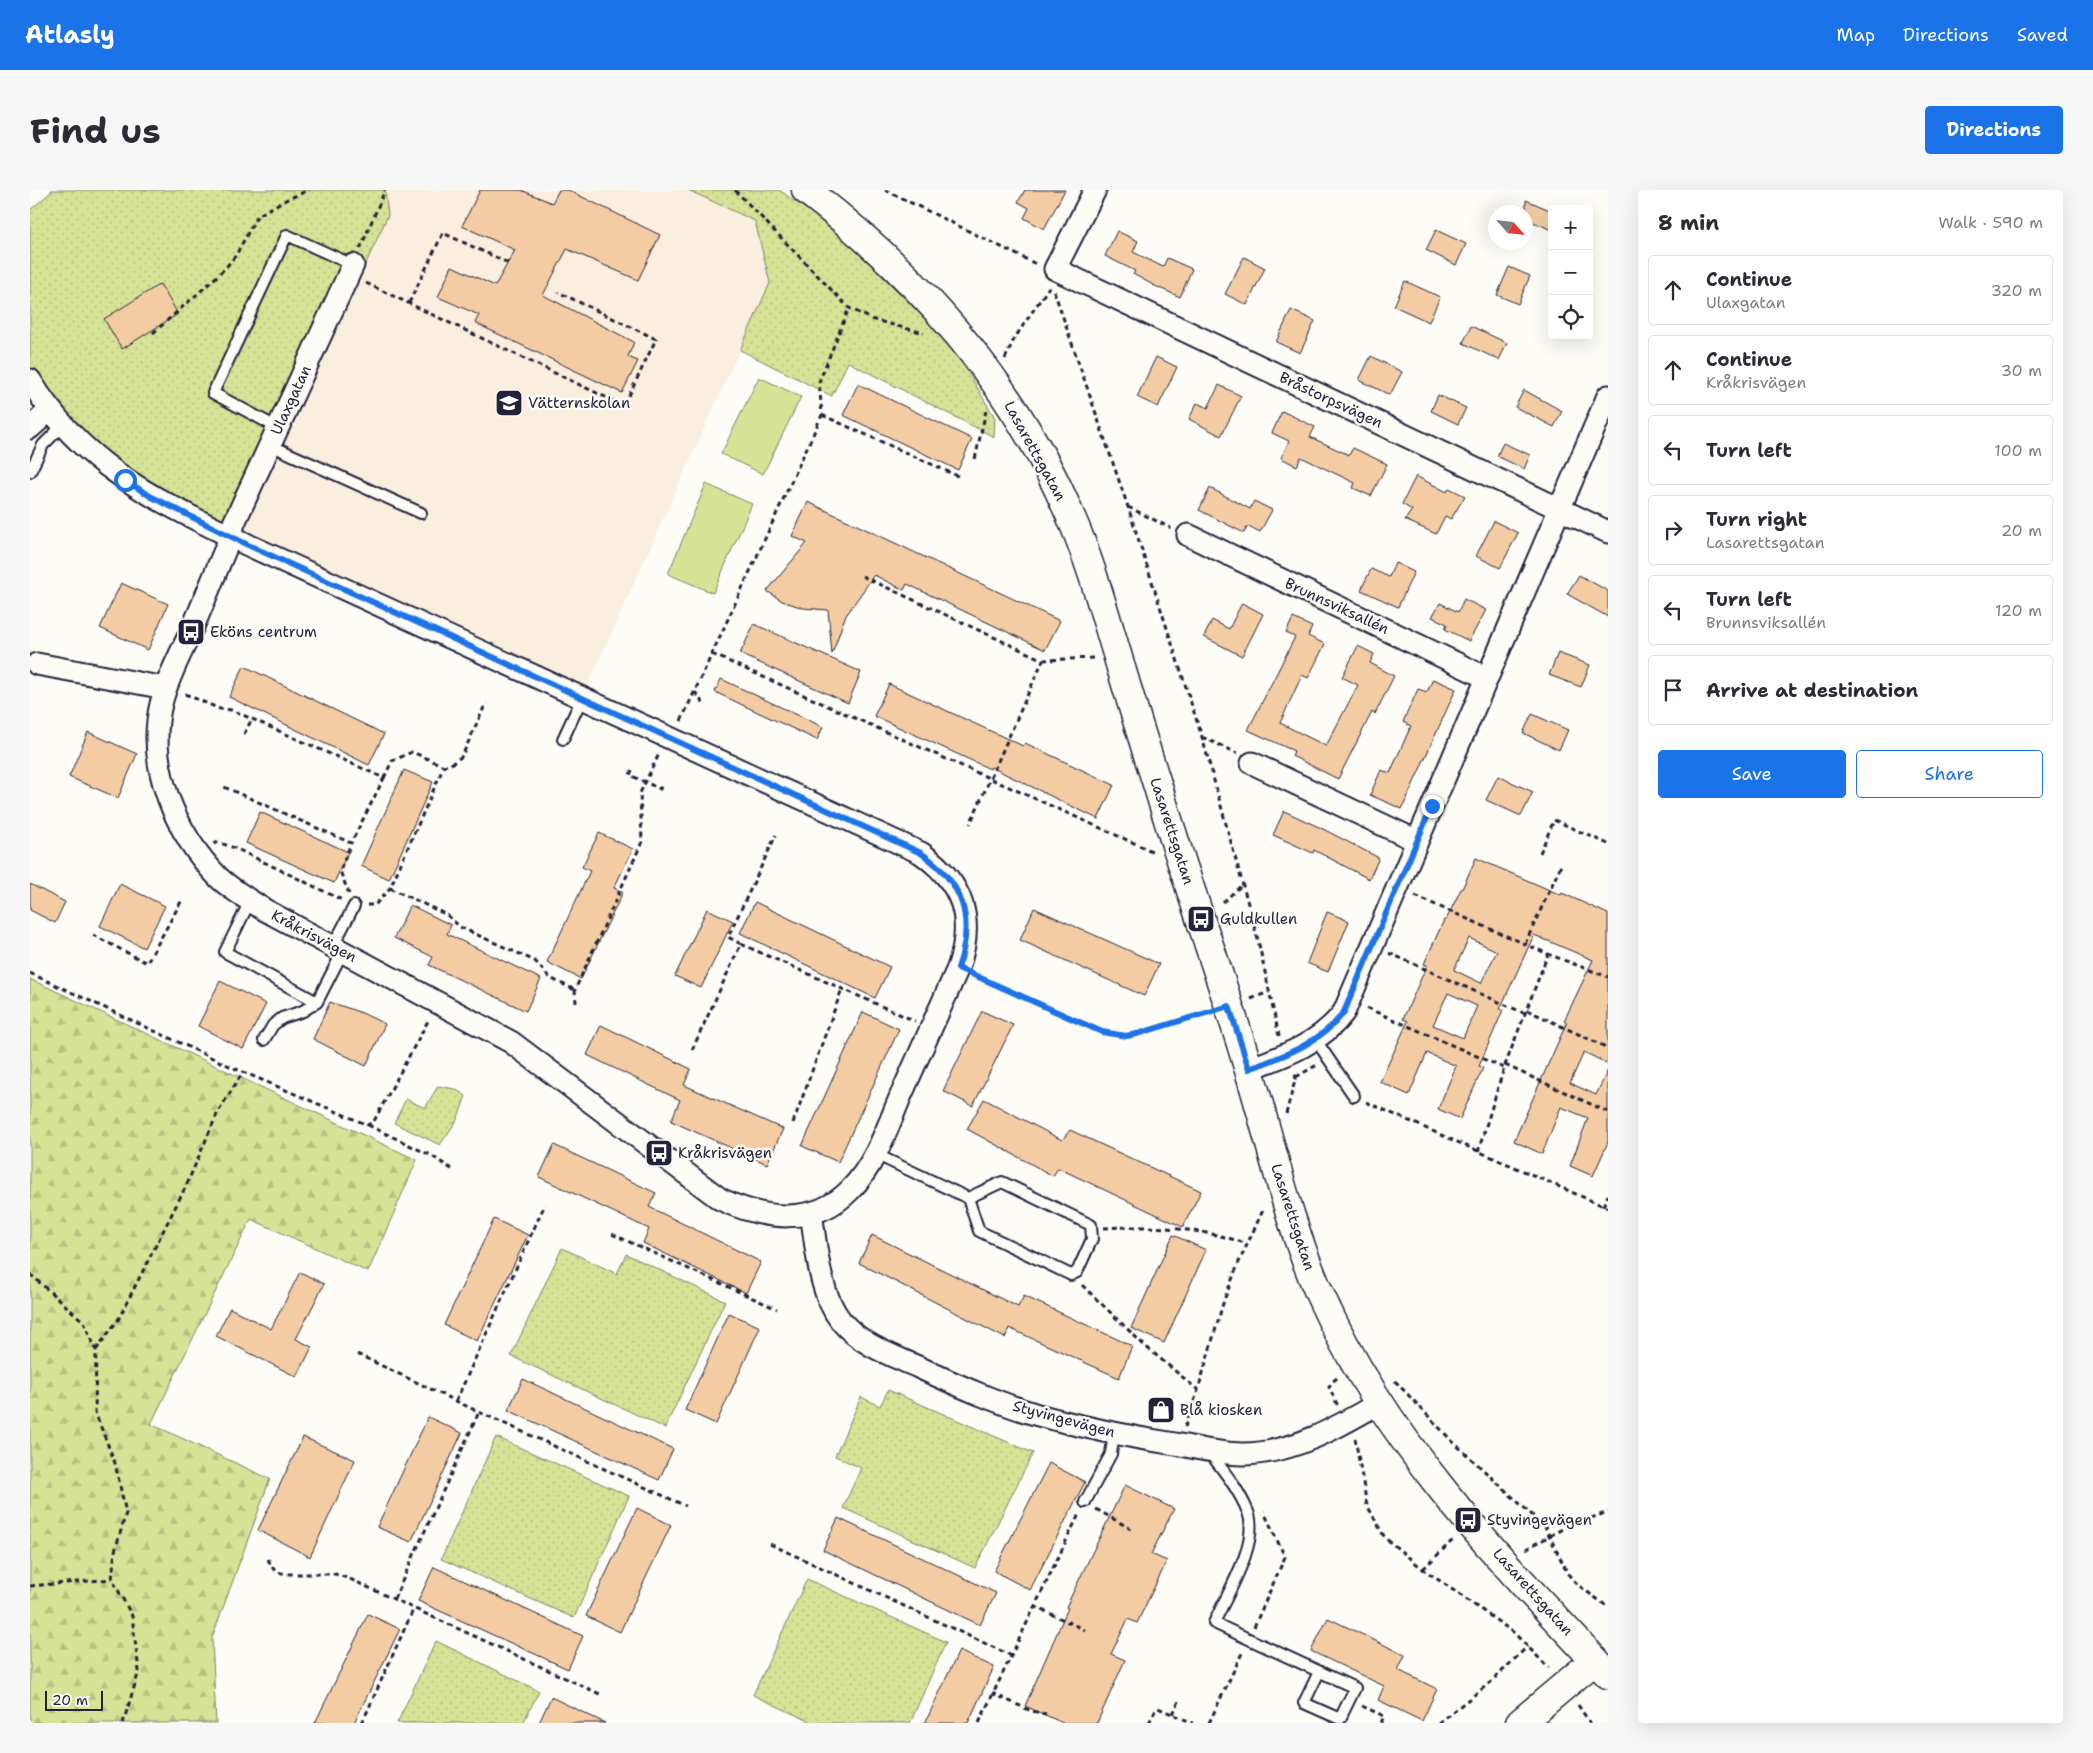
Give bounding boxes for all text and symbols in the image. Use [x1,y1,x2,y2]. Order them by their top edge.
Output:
text: Atlasly [25,19,115,51]
text: Map [1837,23,1875,47]
text: Directions [1903,23,1989,47]
text: Saved [2017,23,2068,47]
button: Directions [1925,106,2063,154]
text: Find us [30,107,161,154]
north arrow [1488,205,1533,250]
map controls [1548,205,1593,340]
button: + [1548,205,1593,250]
text: 8 min [1658,209,1719,237]
text: Walk · 590 m [1938,212,2043,233]
button: − [1548,250,1593,295]
text: Continue [1706,267,1792,292]
icon: ahead [1659,276,1687,304]
text: 320 m [1991,280,2042,301]
text: Ulaxgatan [1706,292,1786,313]
button: locate [1548,295,1593,340]
text: Continue [1706,347,1792,372]
icon: ahead [1659,356,1687,384]
text: 30 m [2001,360,2042,381]
street label: Ulaxgatan [266,362,316,438]
street label: Bråstorpsvägen [1276,367,1386,433]
text: Kråkrisvägen [1706,372,1806,393]
school or university icon: Vätternskolan [494,388,524,418]
place label: Vätternskolan [528,393,630,413]
street label: Lasarettsgatan [999,398,1071,504]
icon: left [1659,436,1687,464]
text: Turn left [1706,438,1792,463]
text: 100 m [1994,440,2042,461]
route start [114,469,137,492]
text: Turn right [1706,507,1807,532]
icon: right [1659,516,1687,544]
text: 20 m [2001,520,2042,541]
text: Lasarettsgatan [1706,532,1825,553]
street label: Brunnsviksallén [1282,573,1392,639]
text: Turn left [1706,587,1792,612]
icon: left [1659,596,1687,624]
text: 120 m [1995,600,2042,621]
text: Brunnsviksallén [1706,612,1826,633]
bus stop icon: Eköns centrum [176,617,206,647]
place label: Eköns centrum [210,622,317,642]
icon: arrive [1659,676,1687,704]
text: Arrive at destination [1706,678,1918,703]
button: Save [1658,750,1846,798]
button: Share [1856,750,2043,798]
street label: Lasarettsgatan [1145,775,1199,887]
route end [1421,795,1444,818]
bus stop icon: Guldkullen [1186,904,1216,934]
street label: Kråkrisvägen [268,905,360,967]
place label: Guldkullen [1220,909,1297,929]
bus stop icon: Kråkrisvägen [644,1138,674,1168]
place label: Kråkrisvägen [678,1143,772,1163]
street label: Lasarettsgatan [1266,1161,1320,1273]
shop icon: Blå kiosken [1146,1395,1176,1425]
street label: Styvingevägen [1011,1396,1117,1442]
place label: Blå kiosken [1180,1400,1262,1420]
bus stop icon: Styvingevägen [1453,1505,1483,1535]
place label: Styvingevägen [1487,1510,1592,1530]
street label: Lasarettsgatan [1488,1544,1578,1640]
scale bar [45,1688,102,1711]
text: 20 m [52,1691,88,1709]

